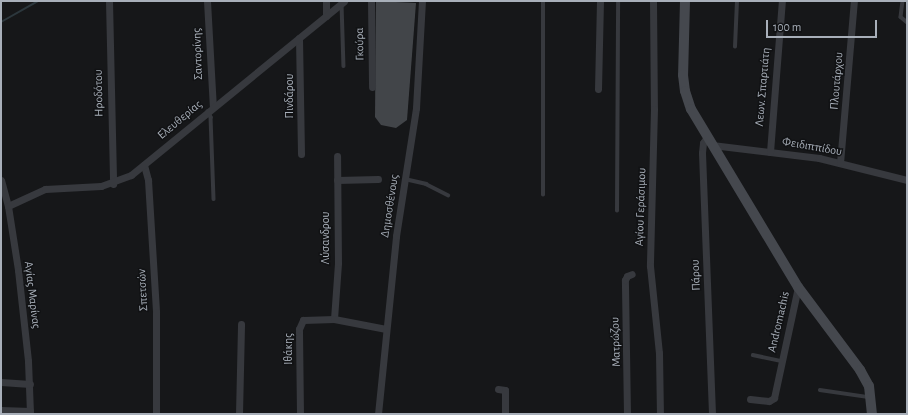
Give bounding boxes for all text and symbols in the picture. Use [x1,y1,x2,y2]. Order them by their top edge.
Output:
scale bar [768,12,879,38]
text: 100 m [773,21,801,33]
street label: Γκούρα [353,27,367,61]
street label: Σαντορίνης [190,28,206,80]
street label: Λεων. Σπαρτιάτη [752,47,774,127]
street label: Πλουτάρχου [827,52,847,110]
street label: Ηροδότου [91,69,107,117]
street label: Πινδάρου [283,74,297,118]
street label: Ελευθερίας [155,97,205,143]
street label: Φειδιππίδου [781,135,843,159]
street label: Αγίου Γεράσιμου [632,168,650,246]
street label: Δημοσθένους [378,173,402,239]
street label: Λύσανδρου [319,212,333,264]
street label: Πάρου [688,259,704,291]
street label: Αγίας Μαρίνας [21,261,43,329]
street label: Σπετσών [135,269,151,311]
street label: Andromachis [765,290,793,354]
street label: Ματρώζου [608,317,624,367]
street label: Ιθάκης [282,333,296,365]

